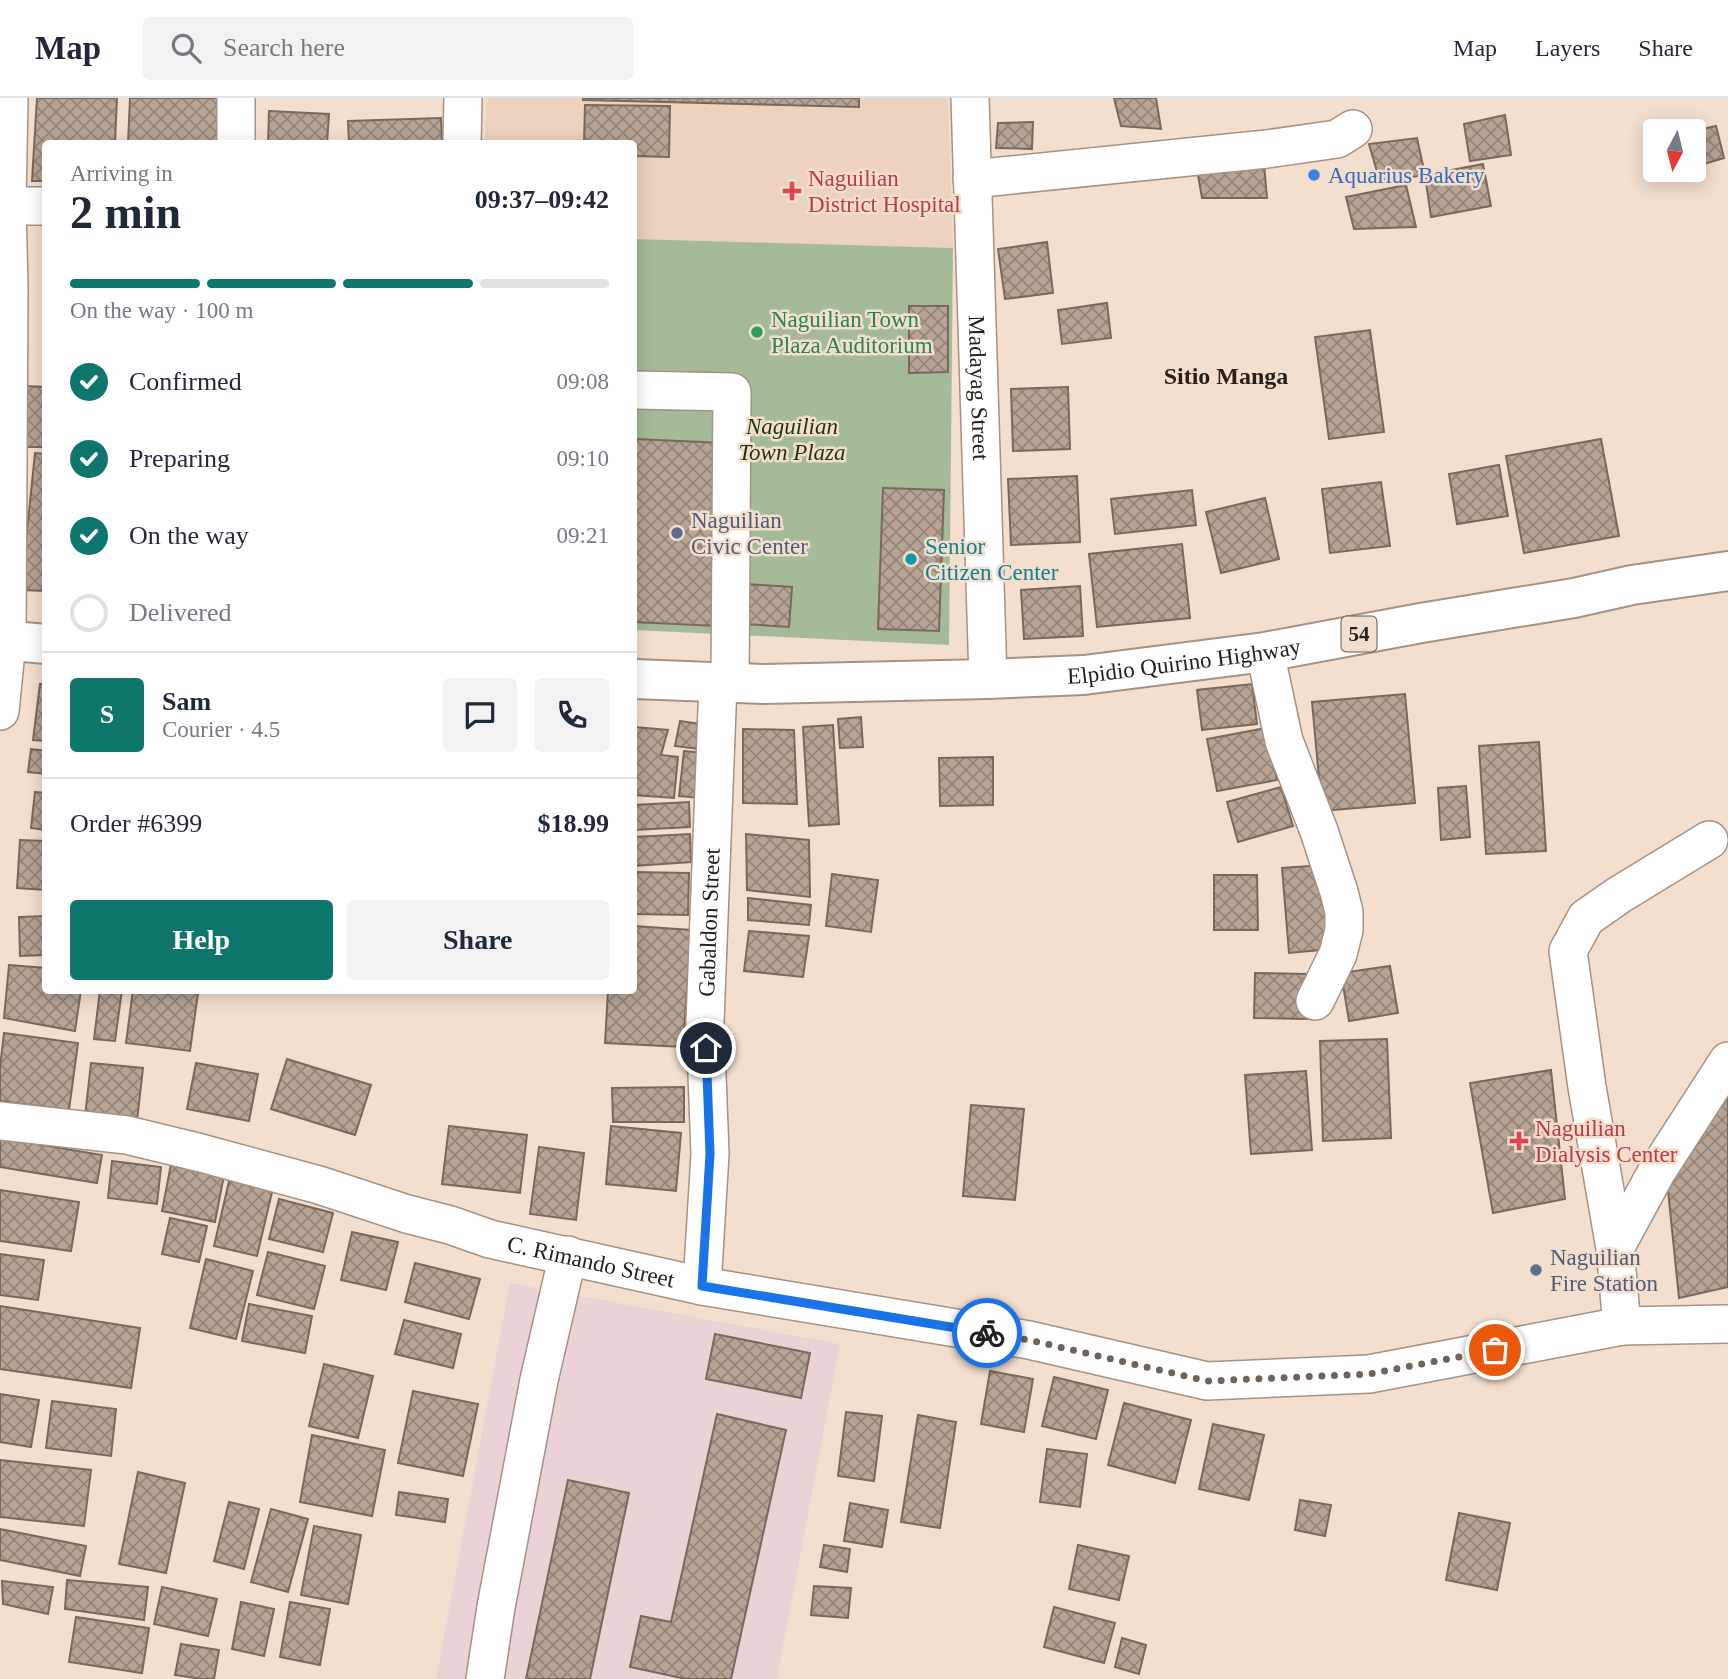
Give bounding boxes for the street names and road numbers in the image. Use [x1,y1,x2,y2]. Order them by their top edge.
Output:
street label: Madayag Street [964,315,993,461]
road number: 54 [1342,616,1376,652]
street label: Elpidio Quirino Highway [1067,634,1303,689]
street label: Gabaldon Street [694,847,725,997]
street label: C. Rimando Street [505,1231,677,1293]

